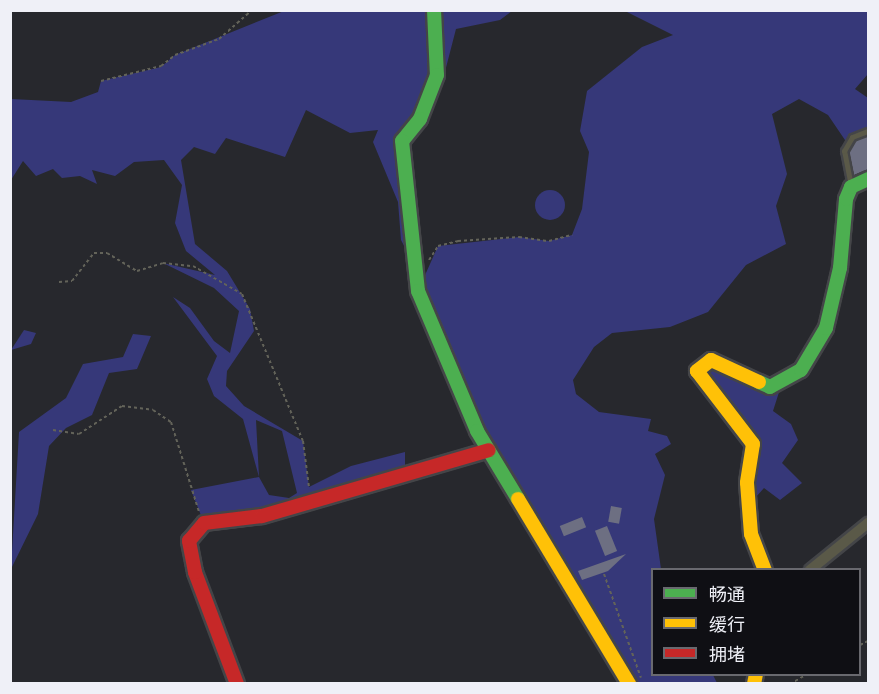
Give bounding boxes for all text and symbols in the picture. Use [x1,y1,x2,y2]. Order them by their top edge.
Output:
legend [651,568,861,676]
text: 畅通 [709,583,745,605]
text: 缓行 [709,613,745,635]
text: 拥堵 [709,643,745,665]

